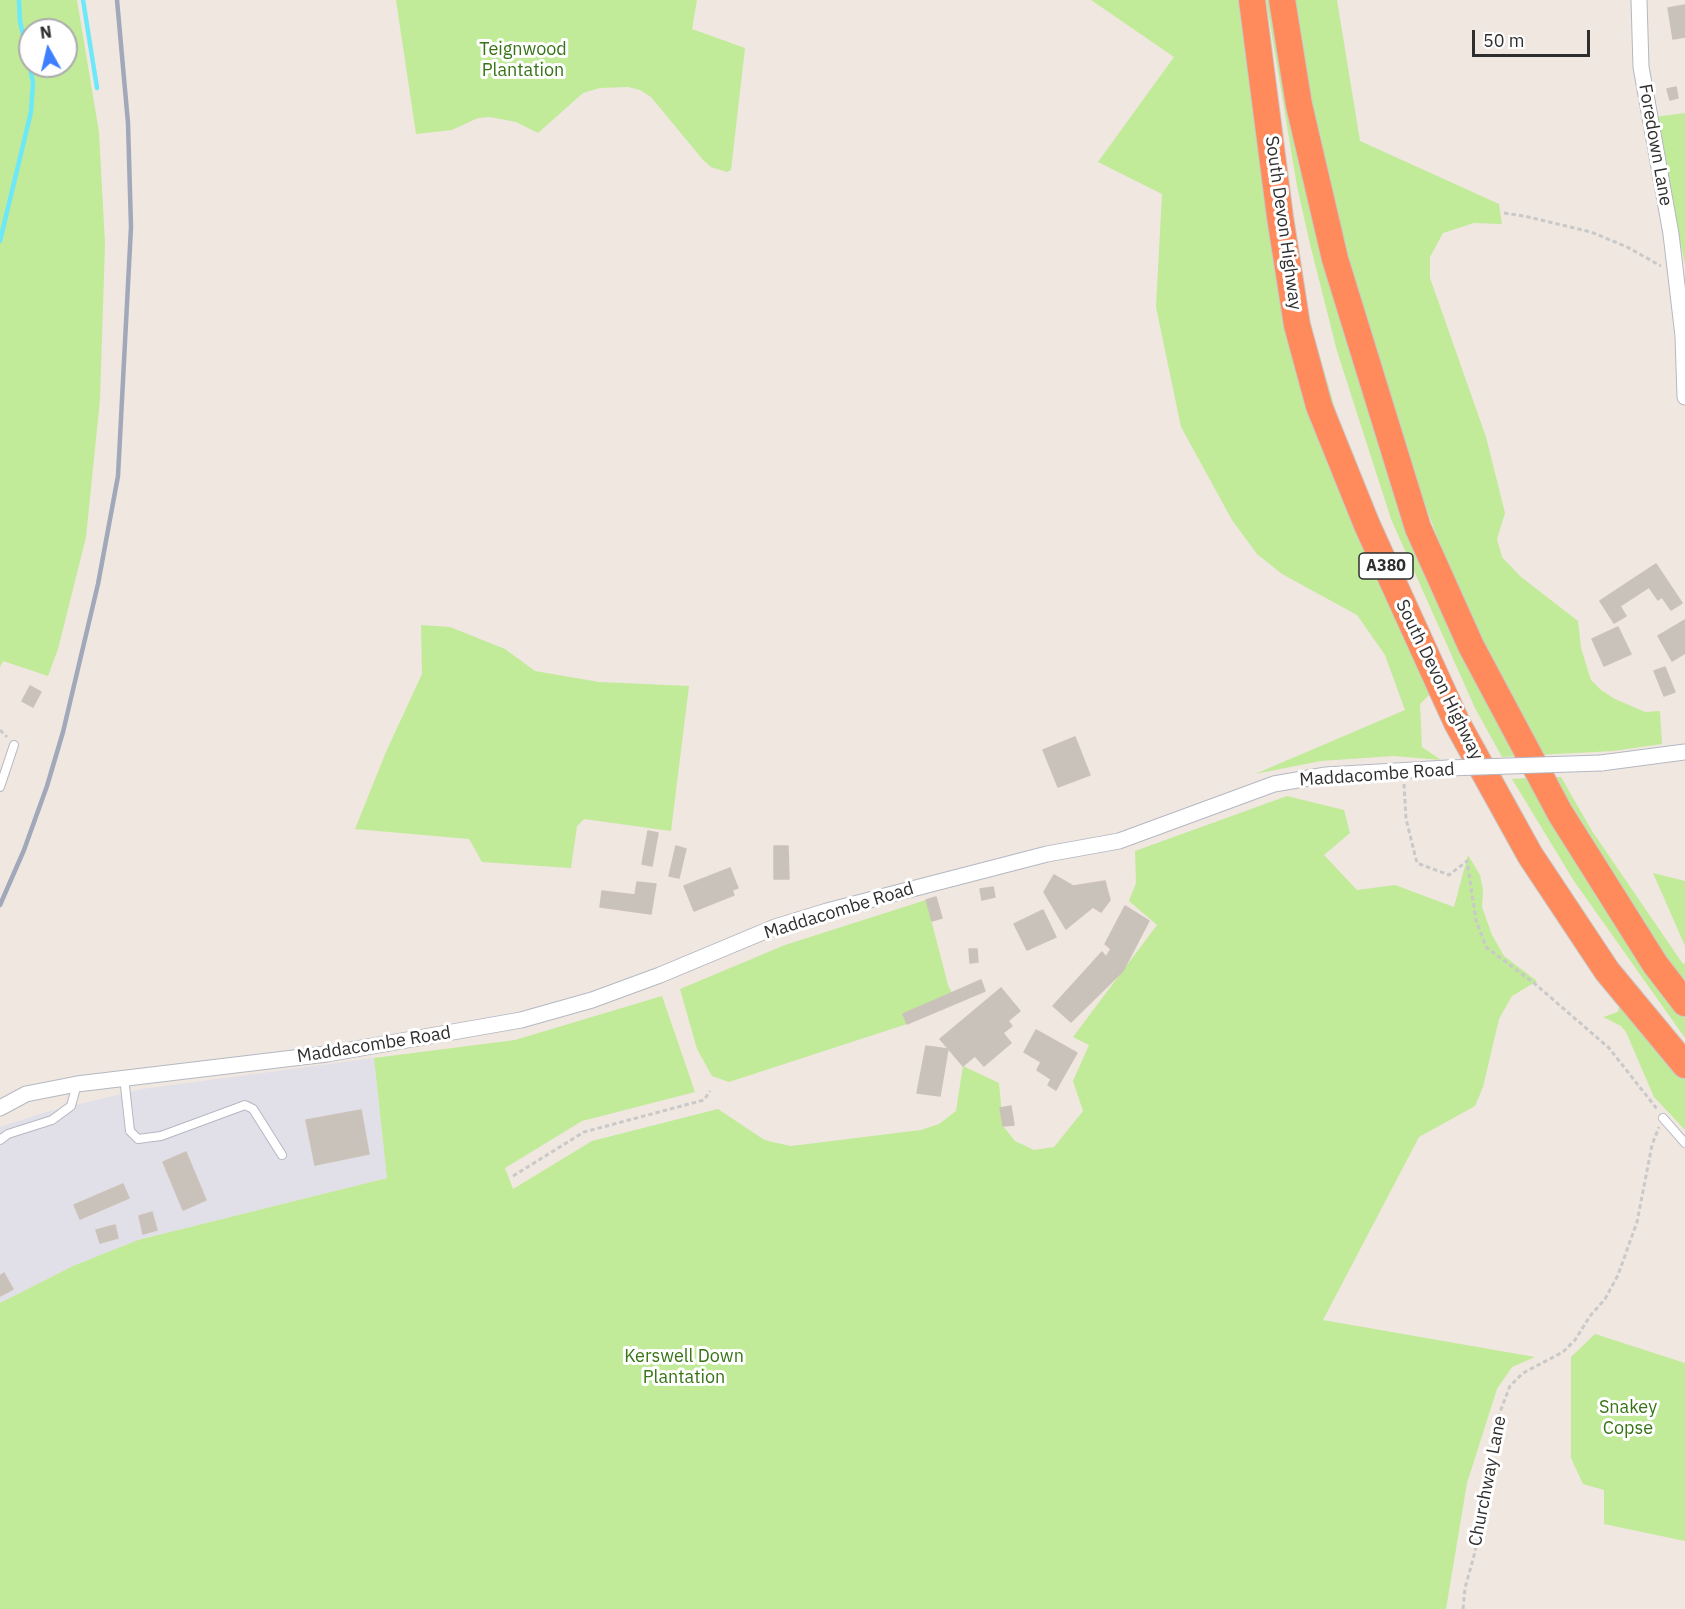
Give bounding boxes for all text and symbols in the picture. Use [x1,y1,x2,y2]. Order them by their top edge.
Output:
north arrow [18,18,78,78]
scale bar [1475,18,1594,56]
text: N [39,21,53,43]
text: 50 m [1483,29,1525,52]
park label: Teignwood Plantation [479,39,567,82]
street label: Foredown Lane [1634,82,1676,208]
street label: South Devon Highway [1260,135,1306,311]
road number: A380 [1359,553,1413,579]
street label: South Devon Highway [1391,596,1487,764]
street label: Maddacombe Road [1299,759,1455,791]
street label: Maddacombe Road [762,878,916,944]
street label: Maddacombe Road [296,1022,452,1068]
park label: Kerswell Down Plantation [624,1346,744,1388]
park label: Snakey Copse [1599,1397,1657,1440]
street label: Churchway Lane [1465,1414,1511,1548]

